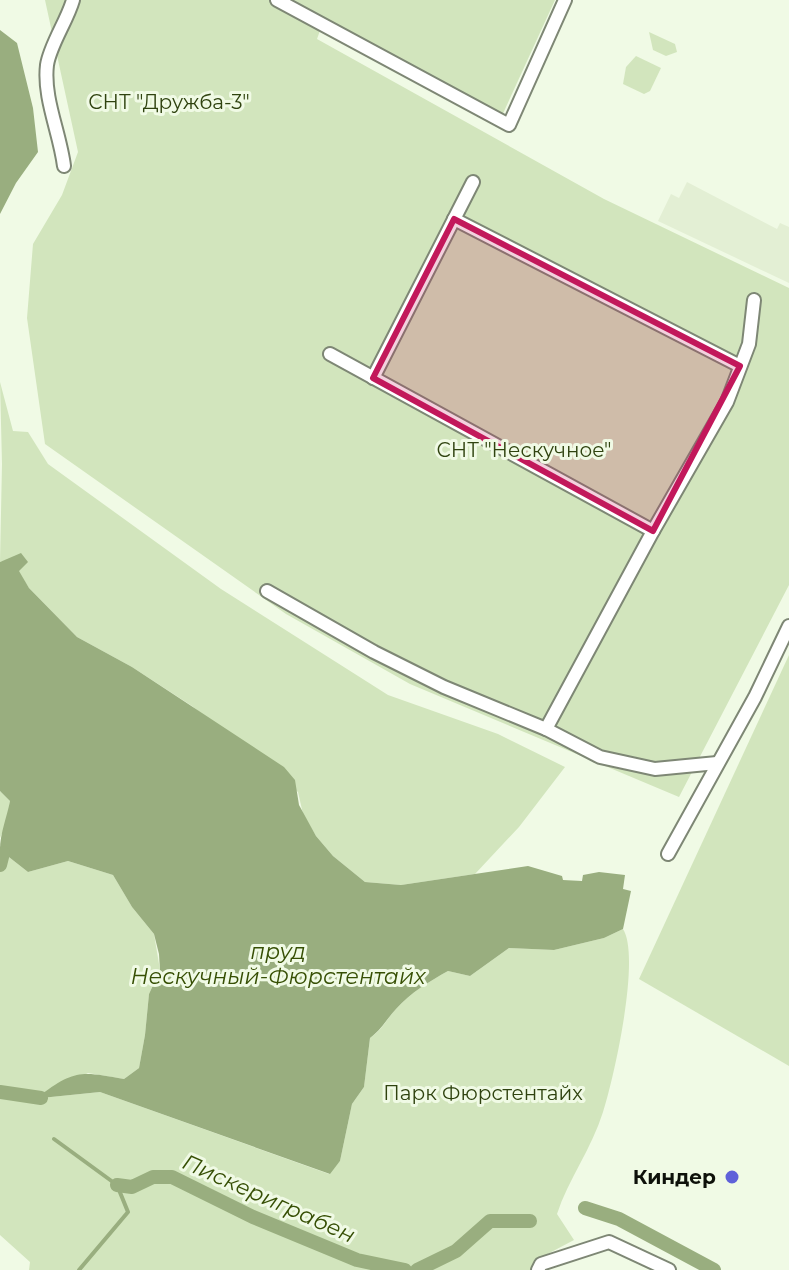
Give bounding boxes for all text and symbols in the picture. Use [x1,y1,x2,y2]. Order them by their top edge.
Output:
park label: СНТ "Дружба-3" [88,90,250,114]
park label: СНТ "Нескучное" [436,438,612,462]
water label: пруд Нескучный-Фюрстентайх [130,938,427,990]
park label: Парк Фюрстентайх [383,1081,583,1105]
water label: Пискериграбен [178,1148,359,1249]
place label: Киндер [633,1165,716,1189]
marker: Киндер [723,1168,741,1186]

